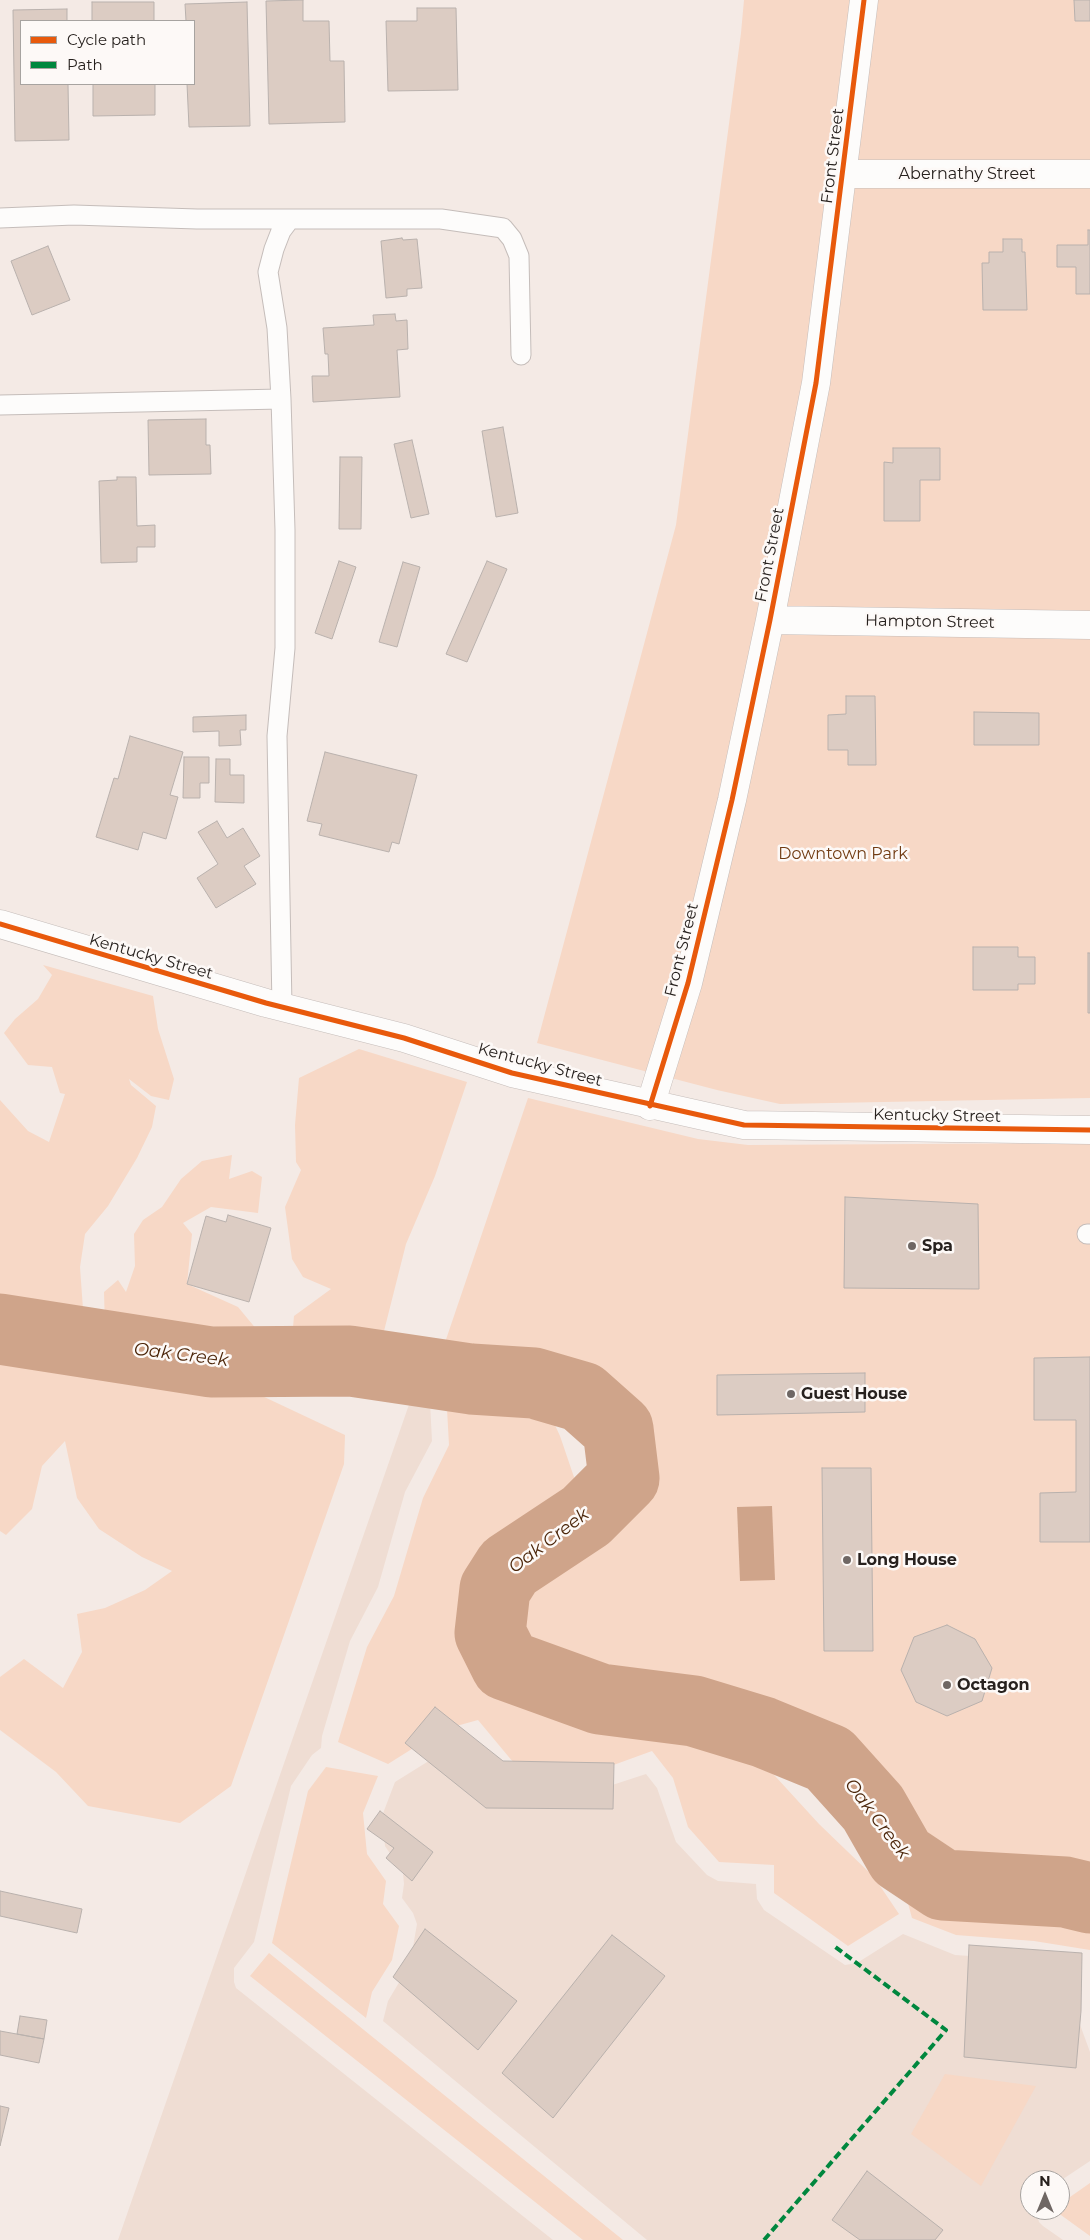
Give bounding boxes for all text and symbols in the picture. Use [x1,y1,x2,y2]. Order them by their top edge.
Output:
legend [20,20,195,85]
text: Cycle path [67,30,146,49]
text: Path [67,55,103,74]
street label: Front Street [818,107,848,205]
street label: Abernathy Street [899,164,1035,184]
street label: Front Street [751,506,789,604]
street label: Hampton Street [865,611,995,633]
park label: Downtown Park [778,844,908,864]
street label: Front Street [661,901,703,999]
street label: Kentucky Street [87,930,215,984]
street label: Kentucky Street [476,1039,604,1091]
street label: Kentucky Street [873,1105,1001,1127]
place label: Spa [922,1236,953,1256]
marker: Spa [906,1240,918,1252]
water label: Oak Creek [132,1338,230,1372]
place label: Guest House [801,1384,907,1404]
marker: Guest House [785,1388,797,1400]
water label: Oak Creek [505,1504,593,1578]
place label: Long House [857,1550,957,1570]
marker: Long House [841,1554,853,1566]
place label: Octagon [957,1675,1029,1695]
marker: Octagon [941,1679,953,1691]
water label: Oak Creek [840,1775,914,1863]
north arrow [1020,2170,1070,2220]
text: N [1039,2172,1051,2190]

